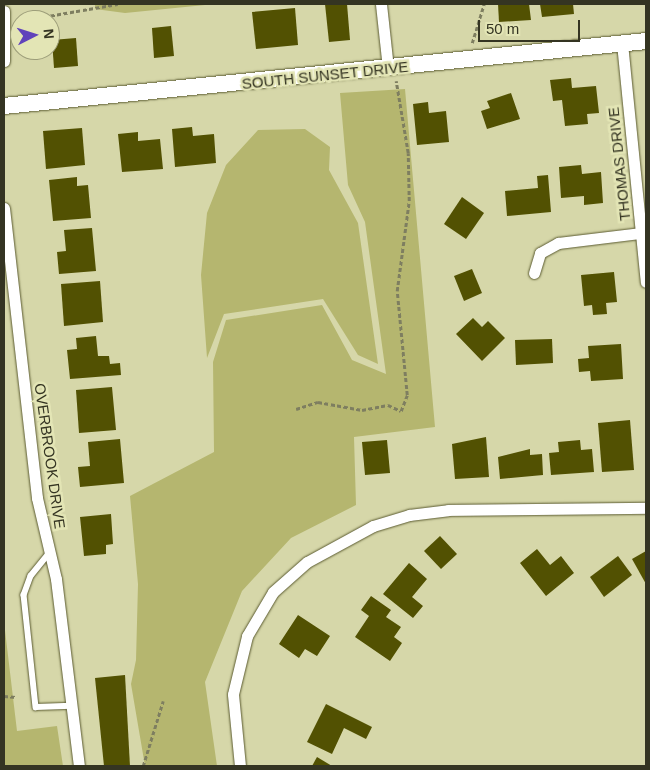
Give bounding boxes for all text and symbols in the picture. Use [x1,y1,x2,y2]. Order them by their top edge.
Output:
north arrow [10,10,60,60]
scale bar [480,10,582,42]
text: 50 m [486,20,519,37]
text: N [41,28,57,40]
street label: SOUTH SUNSET DRIVE [241,57,409,93]
street label: THOMAS DRIVE [604,106,634,222]
street label: OVERBROOK DRIVE [31,382,69,530]

